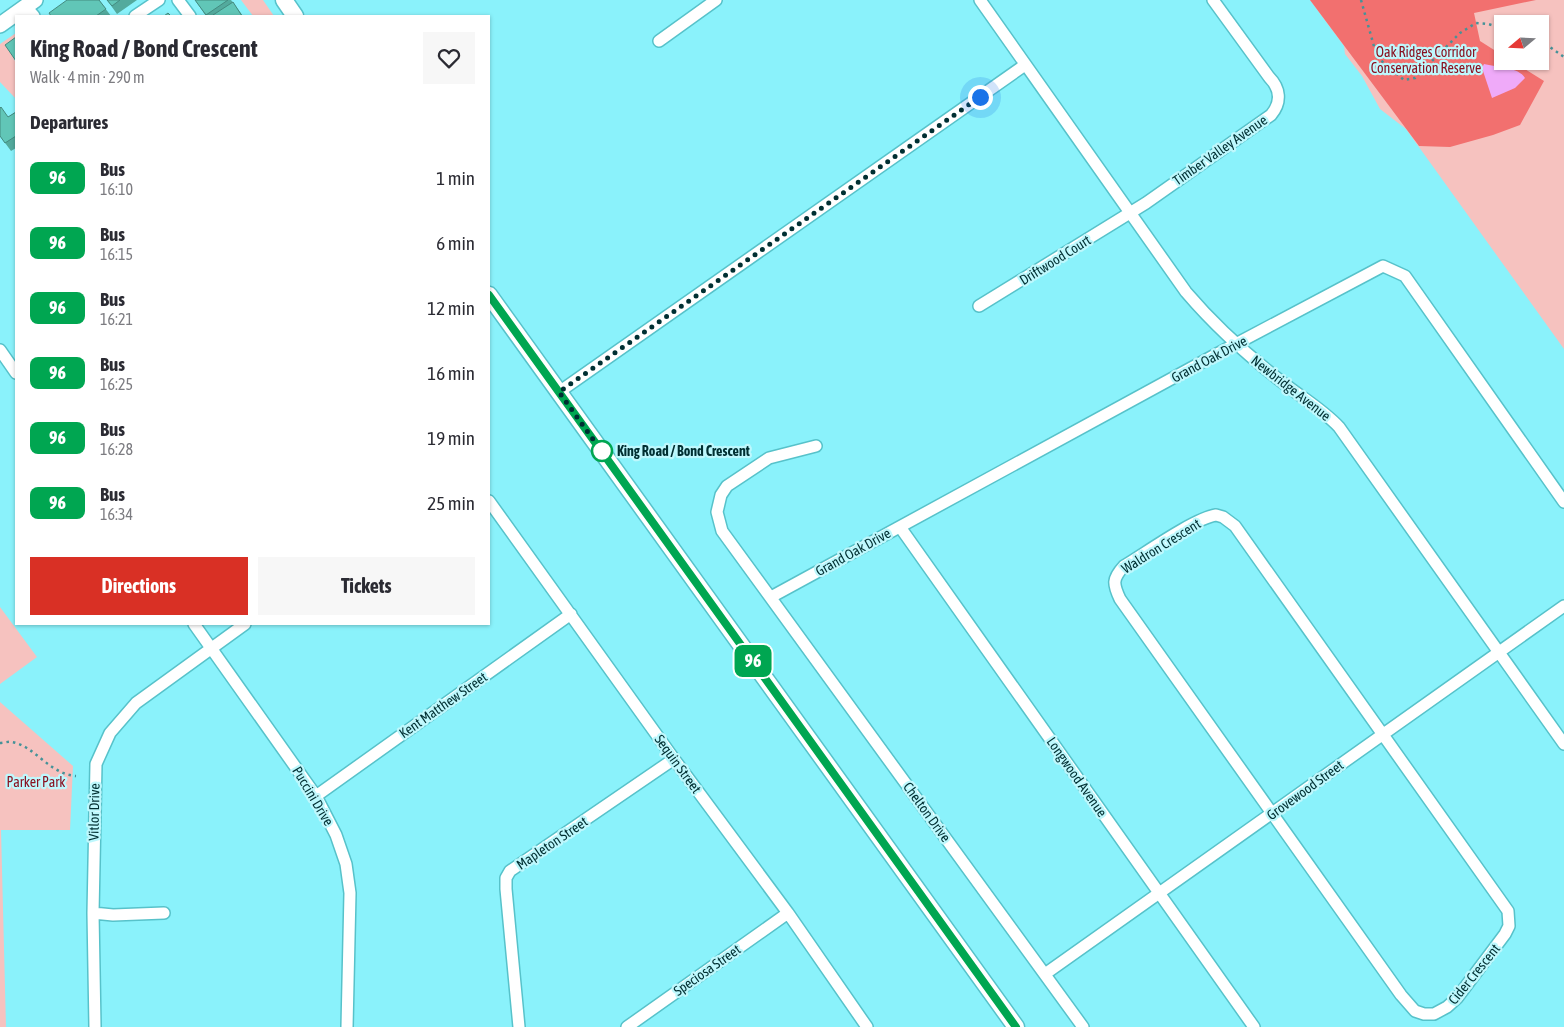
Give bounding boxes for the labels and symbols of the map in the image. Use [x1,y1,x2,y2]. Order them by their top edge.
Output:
north arrow [1494,15,1549,70]
park label: Oak Ridges Corridor Conservation Reserve [1371,44,1481,76]
your location [968,85,993,110]
street label: Timber Valley Avenue [1170,112,1270,188]
street label: Driftwood Court [1017,232,1093,288]
street label: Grand Oak Drive [1169,332,1249,386]
street label: Newbridge Avenue [1248,352,1334,424]
marker: King Road / Bond Crescent [591,440,613,462]
place label: King Road / Bond Crescent [617,443,750,459]
street label: Waldron Crescent [1119,515,1203,577]
street label: Grand Oak Drive [813,525,893,579]
line badge: 96 [730,645,776,677]
street label: Kent Matthew Street [396,669,490,741]
street label: Sequin Street [651,732,705,796]
street label: Longwood Avenue [1044,734,1110,820]
street label: Grovewood Street [1264,757,1346,823]
street label: Puccini Drive [289,763,337,829]
park label: Parker Park [7,774,65,790]
street label: Chelton Drive [900,779,954,845]
street label: Vitlor Drive [85,783,103,841]
street label: Mapleton Street [513,813,591,873]
street label: Speciosa Street [671,941,743,999]
street label: Cider Crescent [1445,941,1503,1007]

